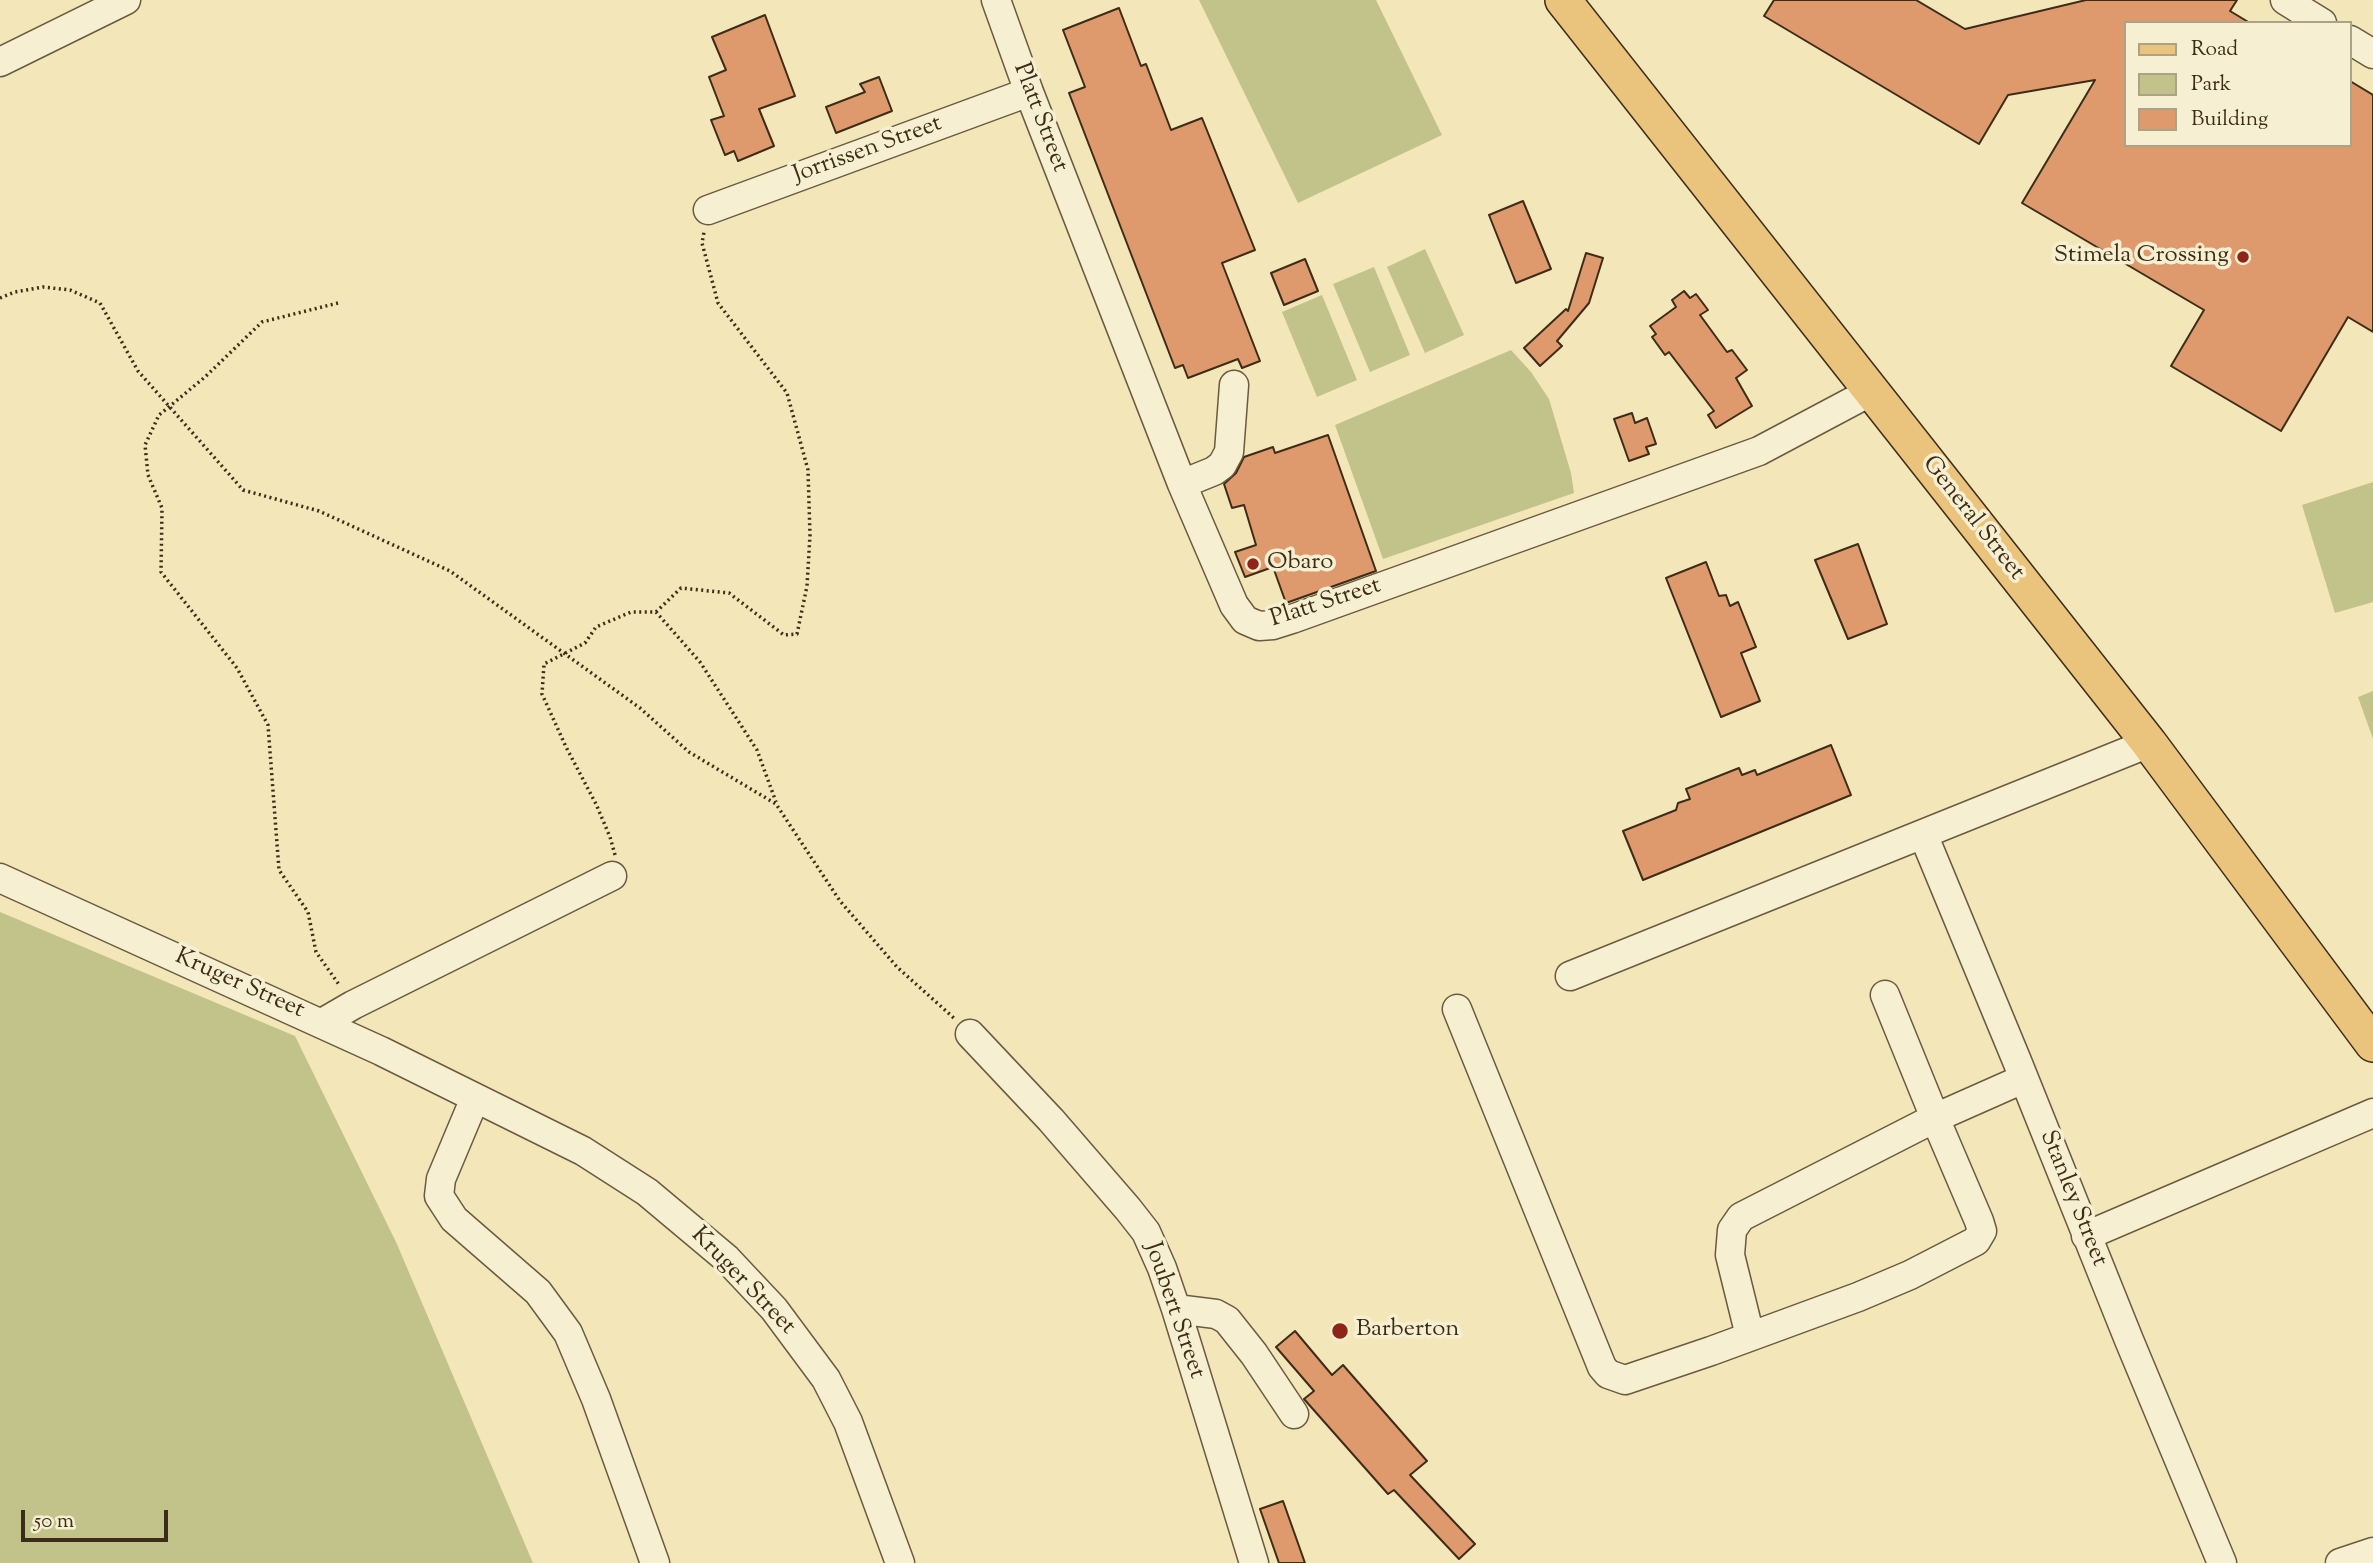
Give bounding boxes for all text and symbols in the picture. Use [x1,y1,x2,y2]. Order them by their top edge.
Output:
legend [2124,21,2352,147]
text: Road [2191,35,2238,65]
street label: Platt Street [1005,59,1073,177]
text: Park [2191,70,2231,100]
text: Building [2191,105,2268,135]
street label: Jorrissen Street [790,111,946,191]
place label: Stimela Crossing [2054,243,2229,271]
marker: Stimela Crossing [2235,249,2251,265]
street label: General Street [1915,451,2029,587]
place label: Obaro [1267,550,1333,578]
marker: Obaro [1245,556,1261,572]
street label: Platt Street [1267,573,1385,635]
street label: Kruger Street [170,944,308,1026]
street label: Stanley Street [2032,1127,2112,1271]
street label: Kruger Street [684,1222,800,1342]
street label: Joubert Street [1136,1239,1210,1383]
place label: Barberton [1356,1317,1459,1345]
marker: Barberton [1330,1321,1350,1341]
scale bar [24,1496,172,1540]
text: 50 m [34,1507,74,1537]

